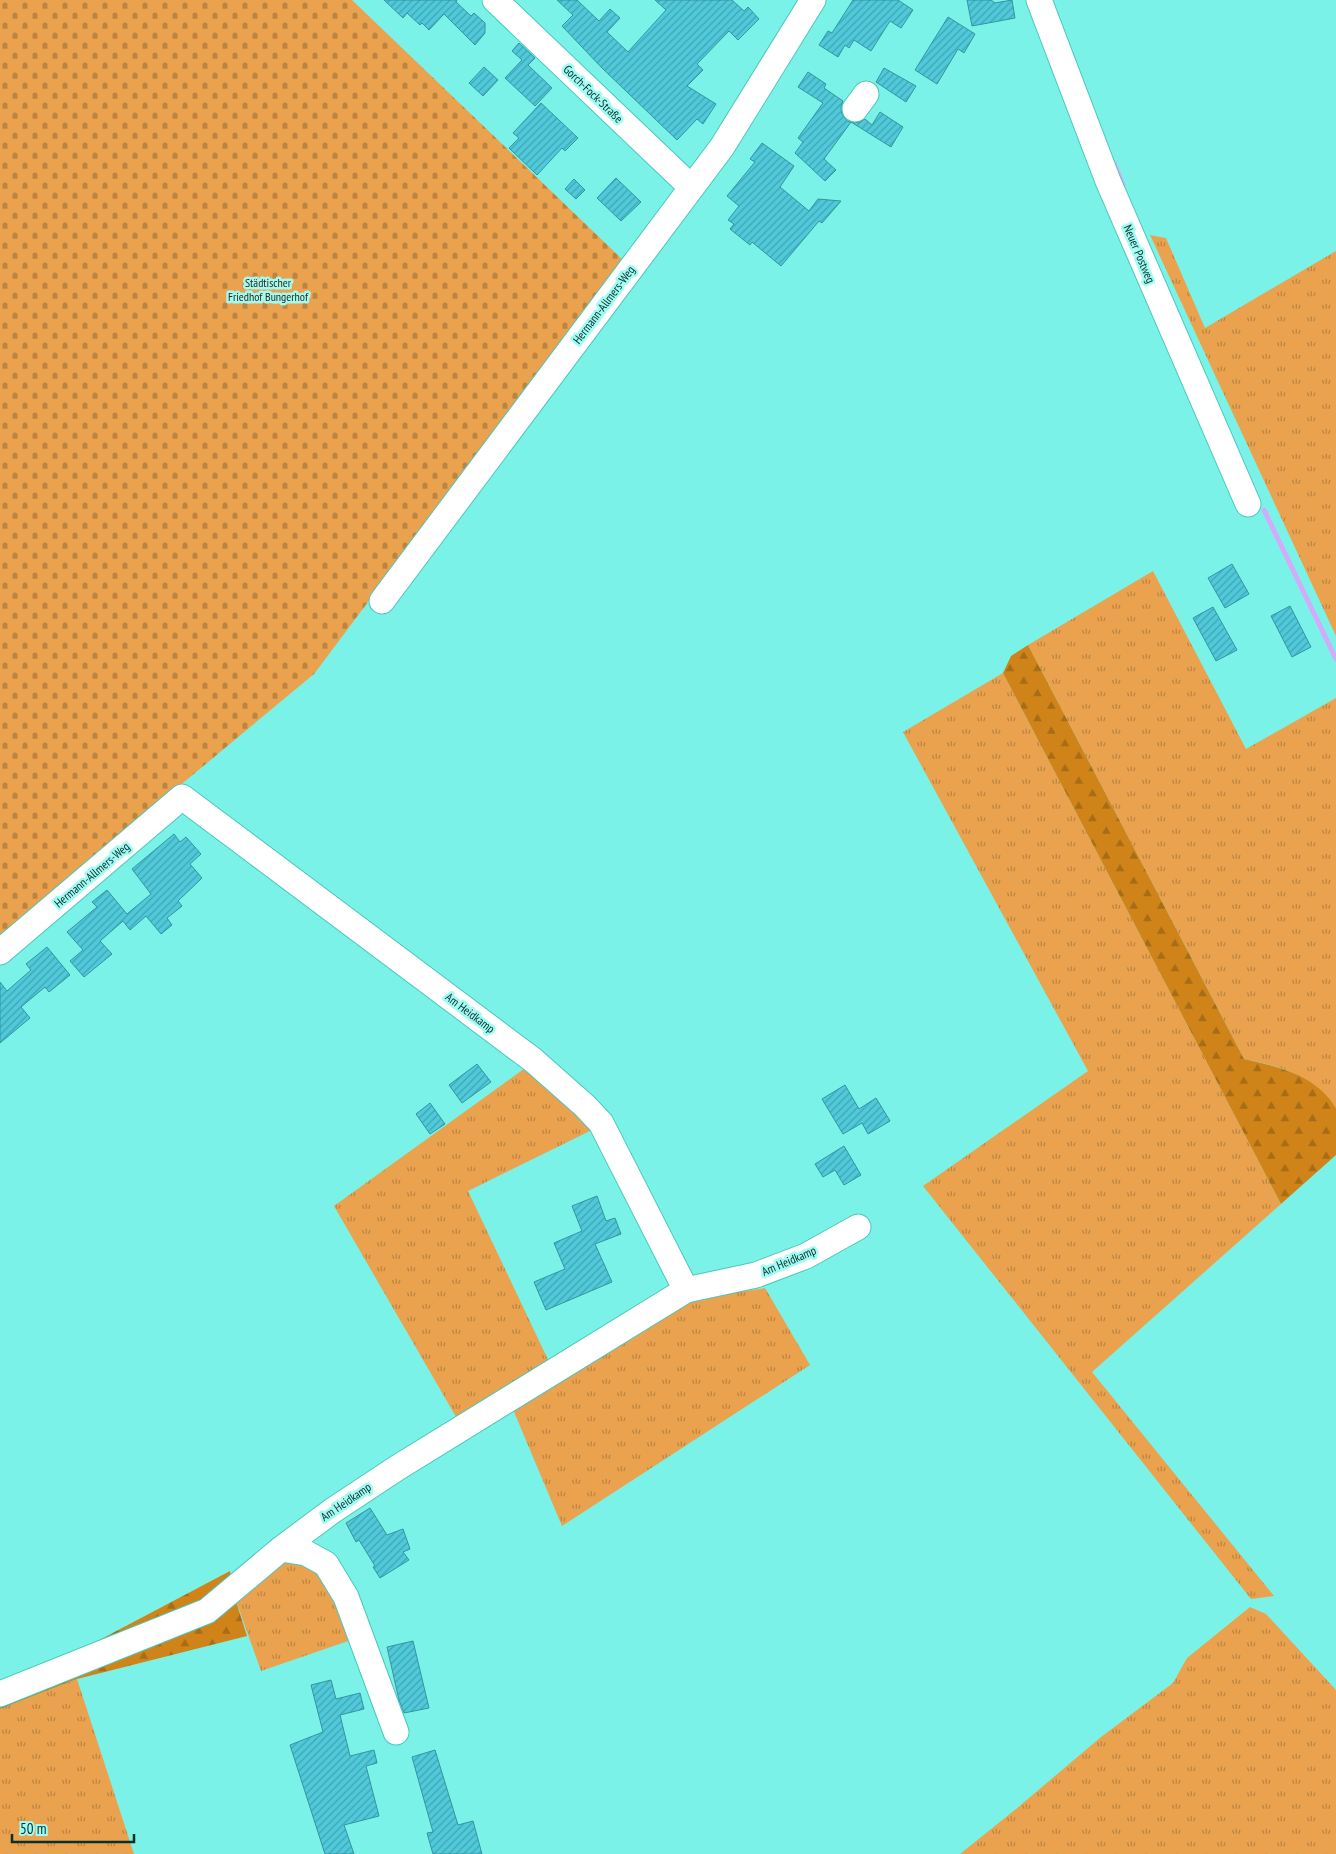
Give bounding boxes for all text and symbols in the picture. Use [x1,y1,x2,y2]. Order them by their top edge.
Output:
street label: Gorch-Fock-Straße [560,62,626,126]
street label: Neuer Postweg [1120,222,1158,285]
street label: Hermann-Allmers-Weg [569,263,638,347]
park label: Städtischer Friedhof Bungerhof [228,275,309,304]
street label: Hermann-Allmers-Weg [51,839,132,910]
street label: Am Heidkamp [443,989,498,1036]
street label: Am Heidkamp [759,1242,818,1279]
street label: Am Heidkamp [318,1479,374,1524]
scale bar [12,1812,135,1844]
text: 50 m [20,1819,46,1838]

